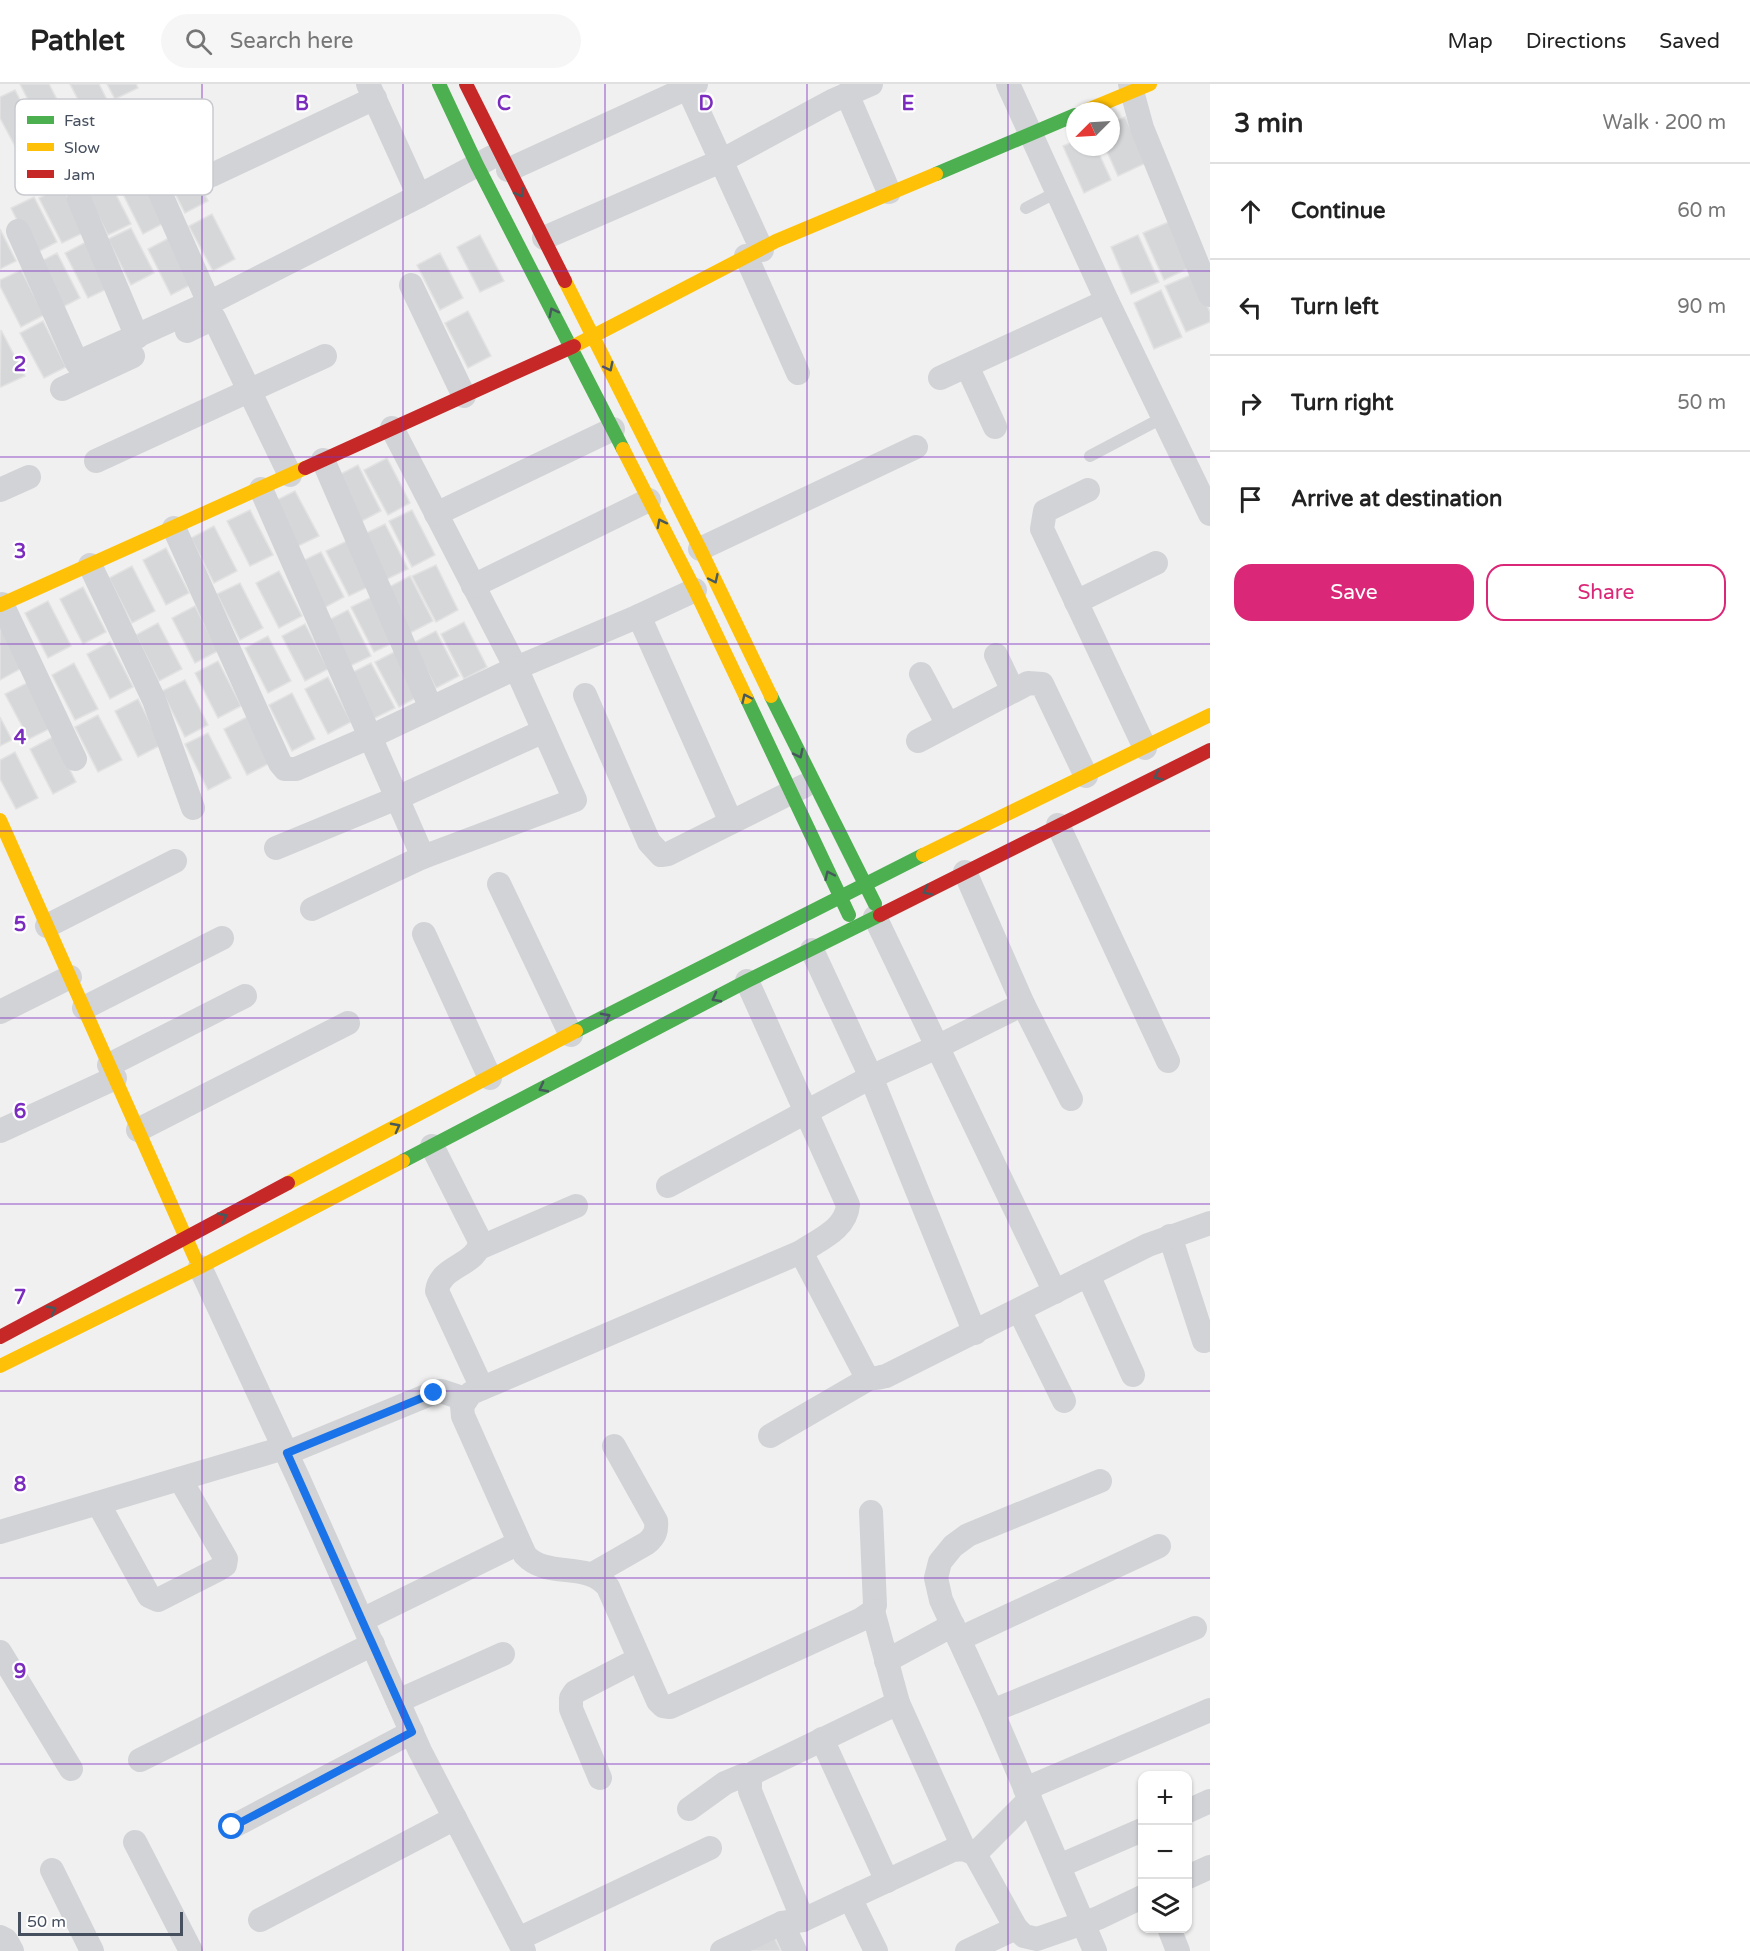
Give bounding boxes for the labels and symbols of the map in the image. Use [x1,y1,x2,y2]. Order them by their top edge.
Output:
text: B [295,92,309,116]
text: C [497,92,511,116]
text: D [698,92,714,116]
text: E [902,92,915,116]
legend [15,99,213,195]
north arrow [1066,102,1120,156]
text: Fast [64,111,95,131]
text: Slow [64,138,100,158]
text: Jam [64,165,95,185]
one-way arrow [513,186,524,197]
one-way arrow [548,307,560,318]
text: 2 [14,353,26,377]
one-way arrow [601,360,613,371]
one-way arrow [656,518,668,529]
text: 3 [14,540,26,564]
one-way arrow [706,572,718,583]
one-way arrow [741,694,753,705]
text: 4 [14,726,27,750]
one-way arrow [792,748,804,759]
one-way arrow [1153,768,1164,780]
one-way arrow [824,870,836,881]
one-way arrow [922,884,933,895]
text: 5 [14,913,26,937]
one-way arrow [711,991,722,1002]
one-way arrow [600,1013,610,1024]
one-way arrow [538,1081,549,1093]
text: 6 [14,1100,26,1124]
one-way arrow [390,1123,400,1134]
one-way arrow [217,1213,228,1224]
text: 7 [14,1286,26,1310]
one-way arrow [45,1306,56,1317]
route end [420,1379,446,1405]
text: 8 [14,1473,26,1497]
text: 9 [14,1660,26,1684]
route start [218,1813,244,1839]
scale bar [18,1909,183,1936]

